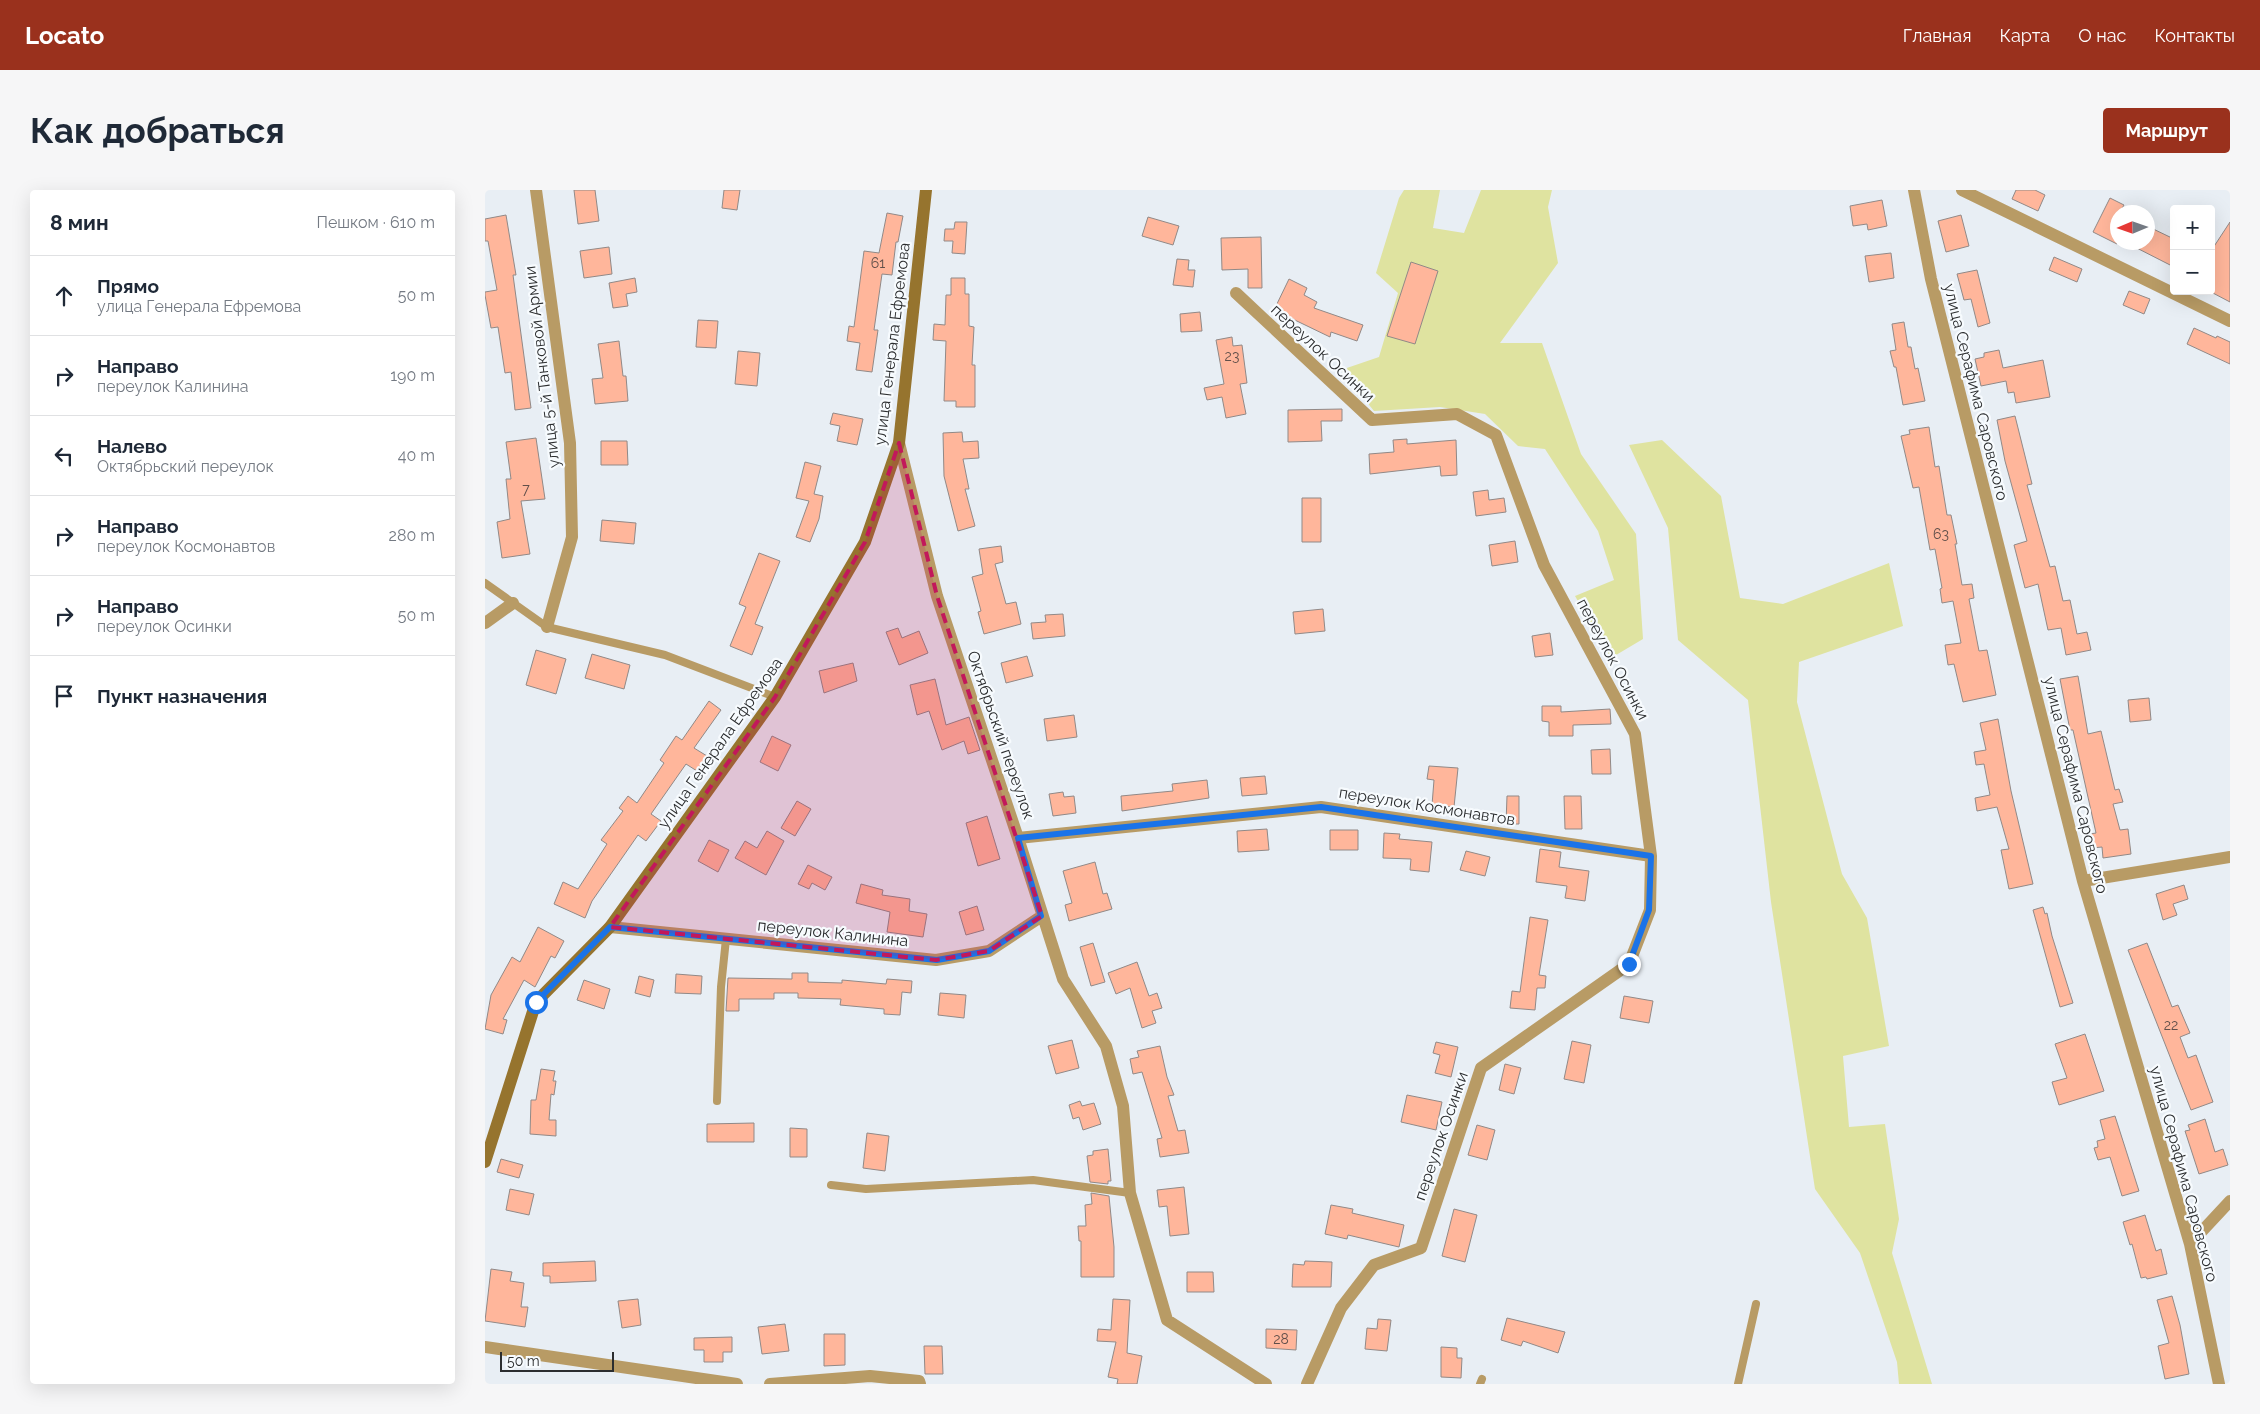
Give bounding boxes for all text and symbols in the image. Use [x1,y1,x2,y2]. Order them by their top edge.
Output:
text: Locato [25,21,104,50]
text: Главная [1903,25,1971,46]
text: Карта [1999,25,2050,46]
text: О нас [2078,25,2126,46]
text: Контакты [2154,25,2235,46]
button: Маршрут [2103,108,2230,153]
text: Как добраться [30,110,285,151]
north arrow [2110,205,2155,250]
map controls [2170,205,2215,295]
button: + [2170,205,2215,250]
text: 8 мин [50,210,109,235]
text: Пешком · 610 m [317,213,435,232]
street label: улица Генерала Ефремова [870,242,914,446]
button: − [2170,250,2215,295]
house number: 61 [871,255,885,271]
street label: улица 5-й Танковой Армии [520,265,564,469]
text: Прямо [97,275,159,297]
icon: ahead [50,282,78,310]
street label: улица Серафима Саровского [1940,282,2012,502]
text: 50 m [398,286,435,305]
text: улица Генерала Ефремова [97,297,301,316]
street label: переулок Осинки [1267,300,1379,406]
house number: 23 [1225,348,1239,364]
text: Направо [97,355,178,377]
icon: right [50,362,78,390]
text: 190 m [390,366,435,385]
text: переулок Калинина [97,377,249,396]
text: Налево [97,435,167,457]
icon: left [50,442,78,470]
text: 40 m [398,446,435,465]
text: Октябрьский переулок [97,457,274,476]
house number: 7 [522,481,530,497]
text: Направо [97,515,178,537]
icon: right [50,522,78,550]
text: 280 m [389,526,435,545]
house number: 63 [1933,526,1949,542]
text: переулок Космонавтов [97,537,275,556]
text: Направо [97,595,178,617]
street label: переулок Осинки [1573,595,1653,723]
icon: right [50,602,78,630]
text: 50 m [398,606,435,625]
text: переулок Осинки [97,617,232,636]
street label: Октябрьский переулок [963,648,1039,822]
street label: улица Генерала Ефремова [654,654,786,832]
street label: улица Серафима Саровского [2040,675,2112,895]
icon: arrive [50,682,78,710]
text: Пункт назначения [97,685,267,707]
street label: переулок Космонавтов [1338,783,1516,829]
street label: переулок Калинина [757,916,909,950]
route end [1618,953,1641,976]
route start [525,991,548,1014]
house number: 22 [2164,1017,2178,1033]
street label: улица Серафима Саровского [2146,1064,2222,1284]
street label: переулок Осинки [1410,1069,1472,1203]
house number: 28 [1273,1331,1289,1347]
scale bar [500,1349,614,1372]
text: 50 m [507,1353,540,1369]

